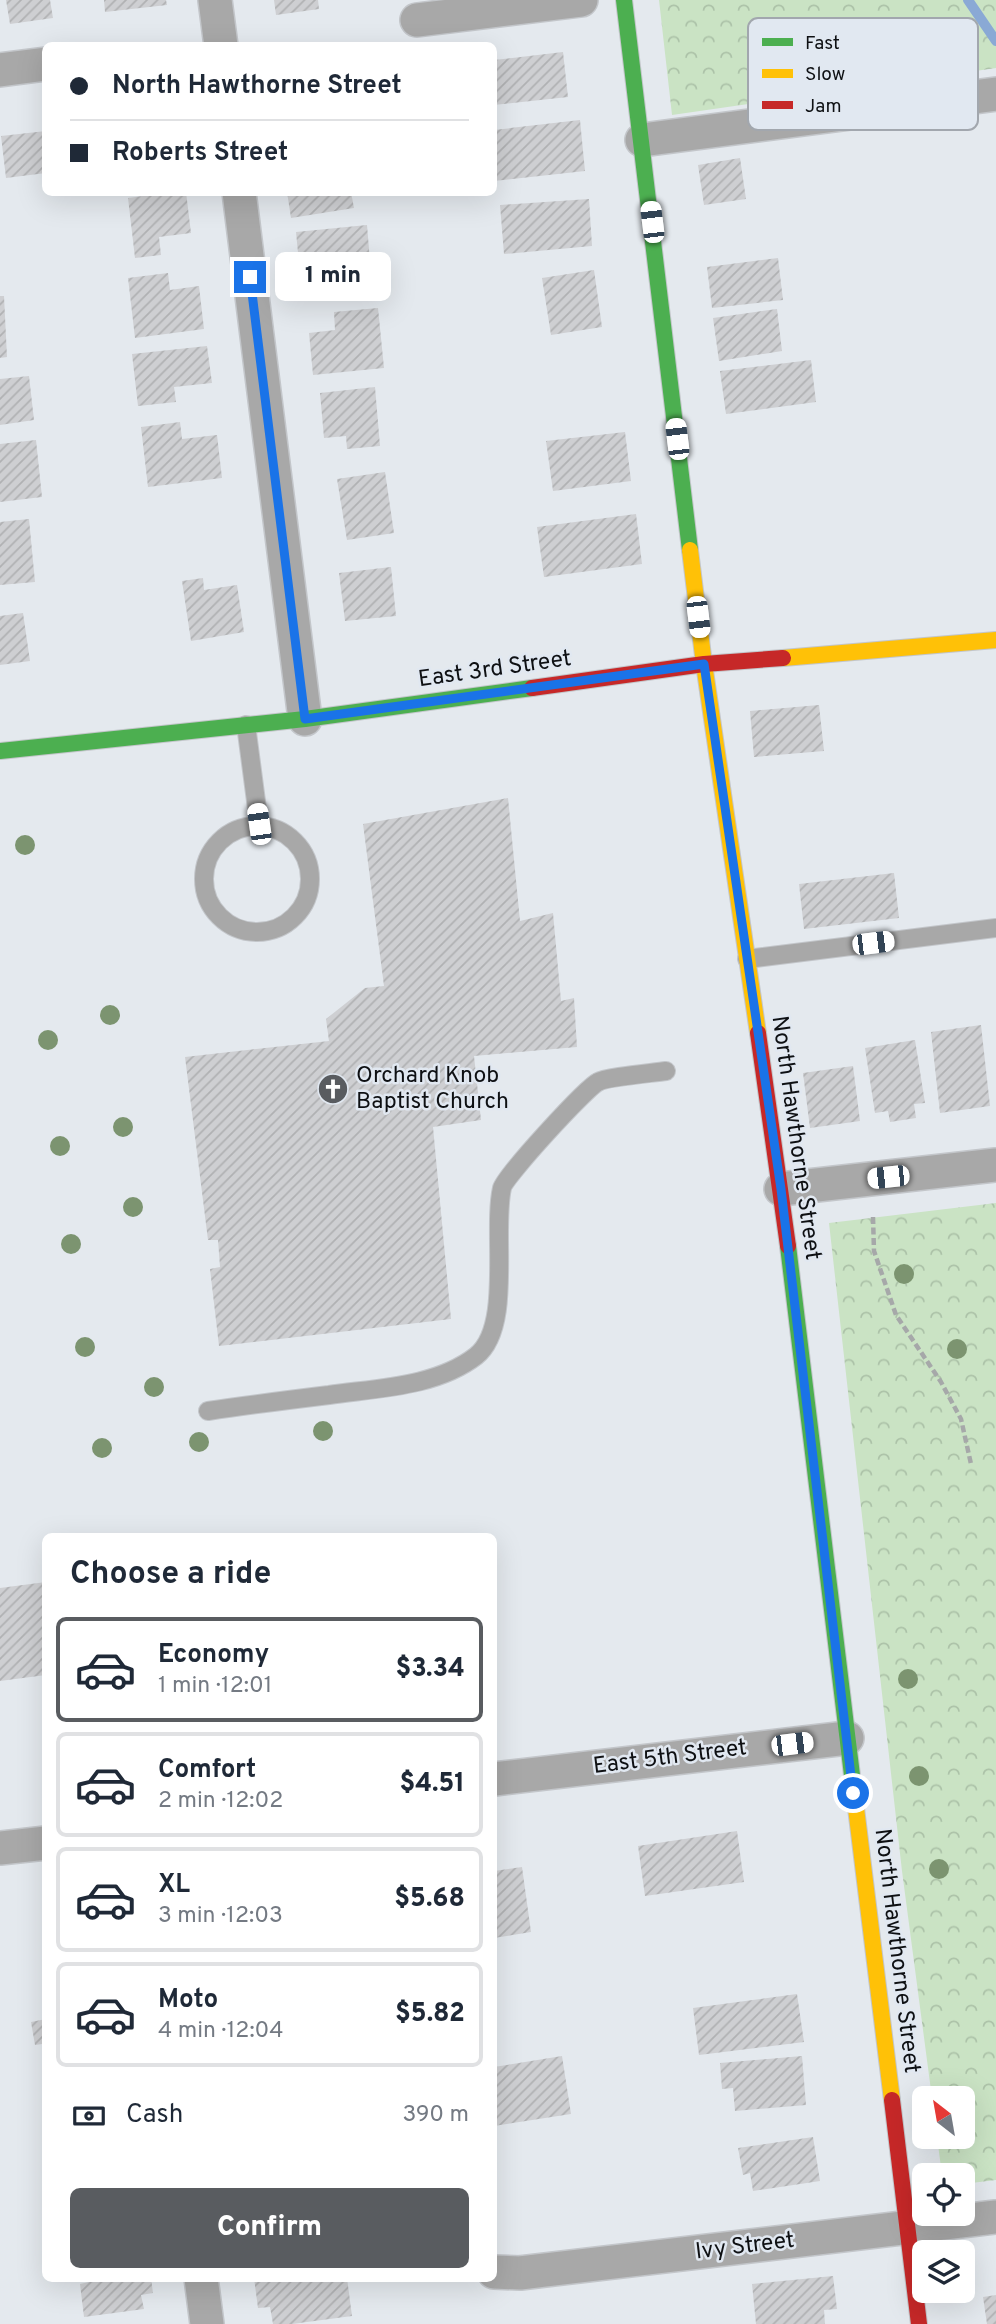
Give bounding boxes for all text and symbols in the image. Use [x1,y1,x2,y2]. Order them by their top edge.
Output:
legend [748,18,978,130]
text: Fast [805,32,840,56]
text: Slow [805,63,845,87]
text: North Hawthorne Street [112,70,402,103]
text: Jam [805,95,842,119]
text: Roberts Street [112,137,288,170]
car [640,200,665,244]
callout: 1 min [274,252,390,302]
route end [234,261,266,293]
text: 1 min [305,262,361,291]
car [665,417,690,461]
car [686,595,711,639]
street label: East 3rd Street [417,645,573,695]
car [246,802,273,846]
car [851,930,896,956]
street label: North Hawthorne Street [763,1014,827,1262]
place label: Orchard Knob Baptist Church [356,1062,509,1117]
church icon: Orchard Knob Baptist Church [316,1072,350,1106]
car [867,1164,910,1190]
text: Choose a ride [70,1555,271,1595]
icon: car [74,1638,137,1701]
text: Economy [158,1639,269,1672]
text: $3.34 [395,1653,465,1686]
text: 1 min · 12:01 [158,1672,272,1701]
car [770,1731,815,1757]
street label: East 5th Street [592,1734,748,1782]
icon: car [74,1753,137,1816]
text: Comfort [158,1754,256,1787]
text: $4.51 [399,1768,465,1801]
route start [837,1777,869,1809]
text: 2 min · 12:02 [158,1787,283,1816]
street label: North Hawthorne Street [867,1827,925,2075]
icon: car [74,1868,137,1931]
text: XL [158,1869,190,1902]
text: $5.68 [394,1883,465,1916]
text: 3 min · 12:03 [158,1902,283,1931]
icon: car [74,1983,137,2046]
text: Moto [158,1984,218,2017]
text: $5.82 [395,1998,465,2031]
text: 4 min · 12:04 [158,2017,284,2046]
north arrow [912,2086,975,2149]
map controls [912,2086,975,2303]
icon: cash [70,2097,108,2135]
text: Cash [126,2099,183,2132]
text: 390 m [402,2101,469,2130]
button: locate [912,2163,975,2226]
button: Confirm [70,2188,469,2268]
street label: Ivy Street [694,2227,796,2267]
button: layers [912,2240,975,2303]

